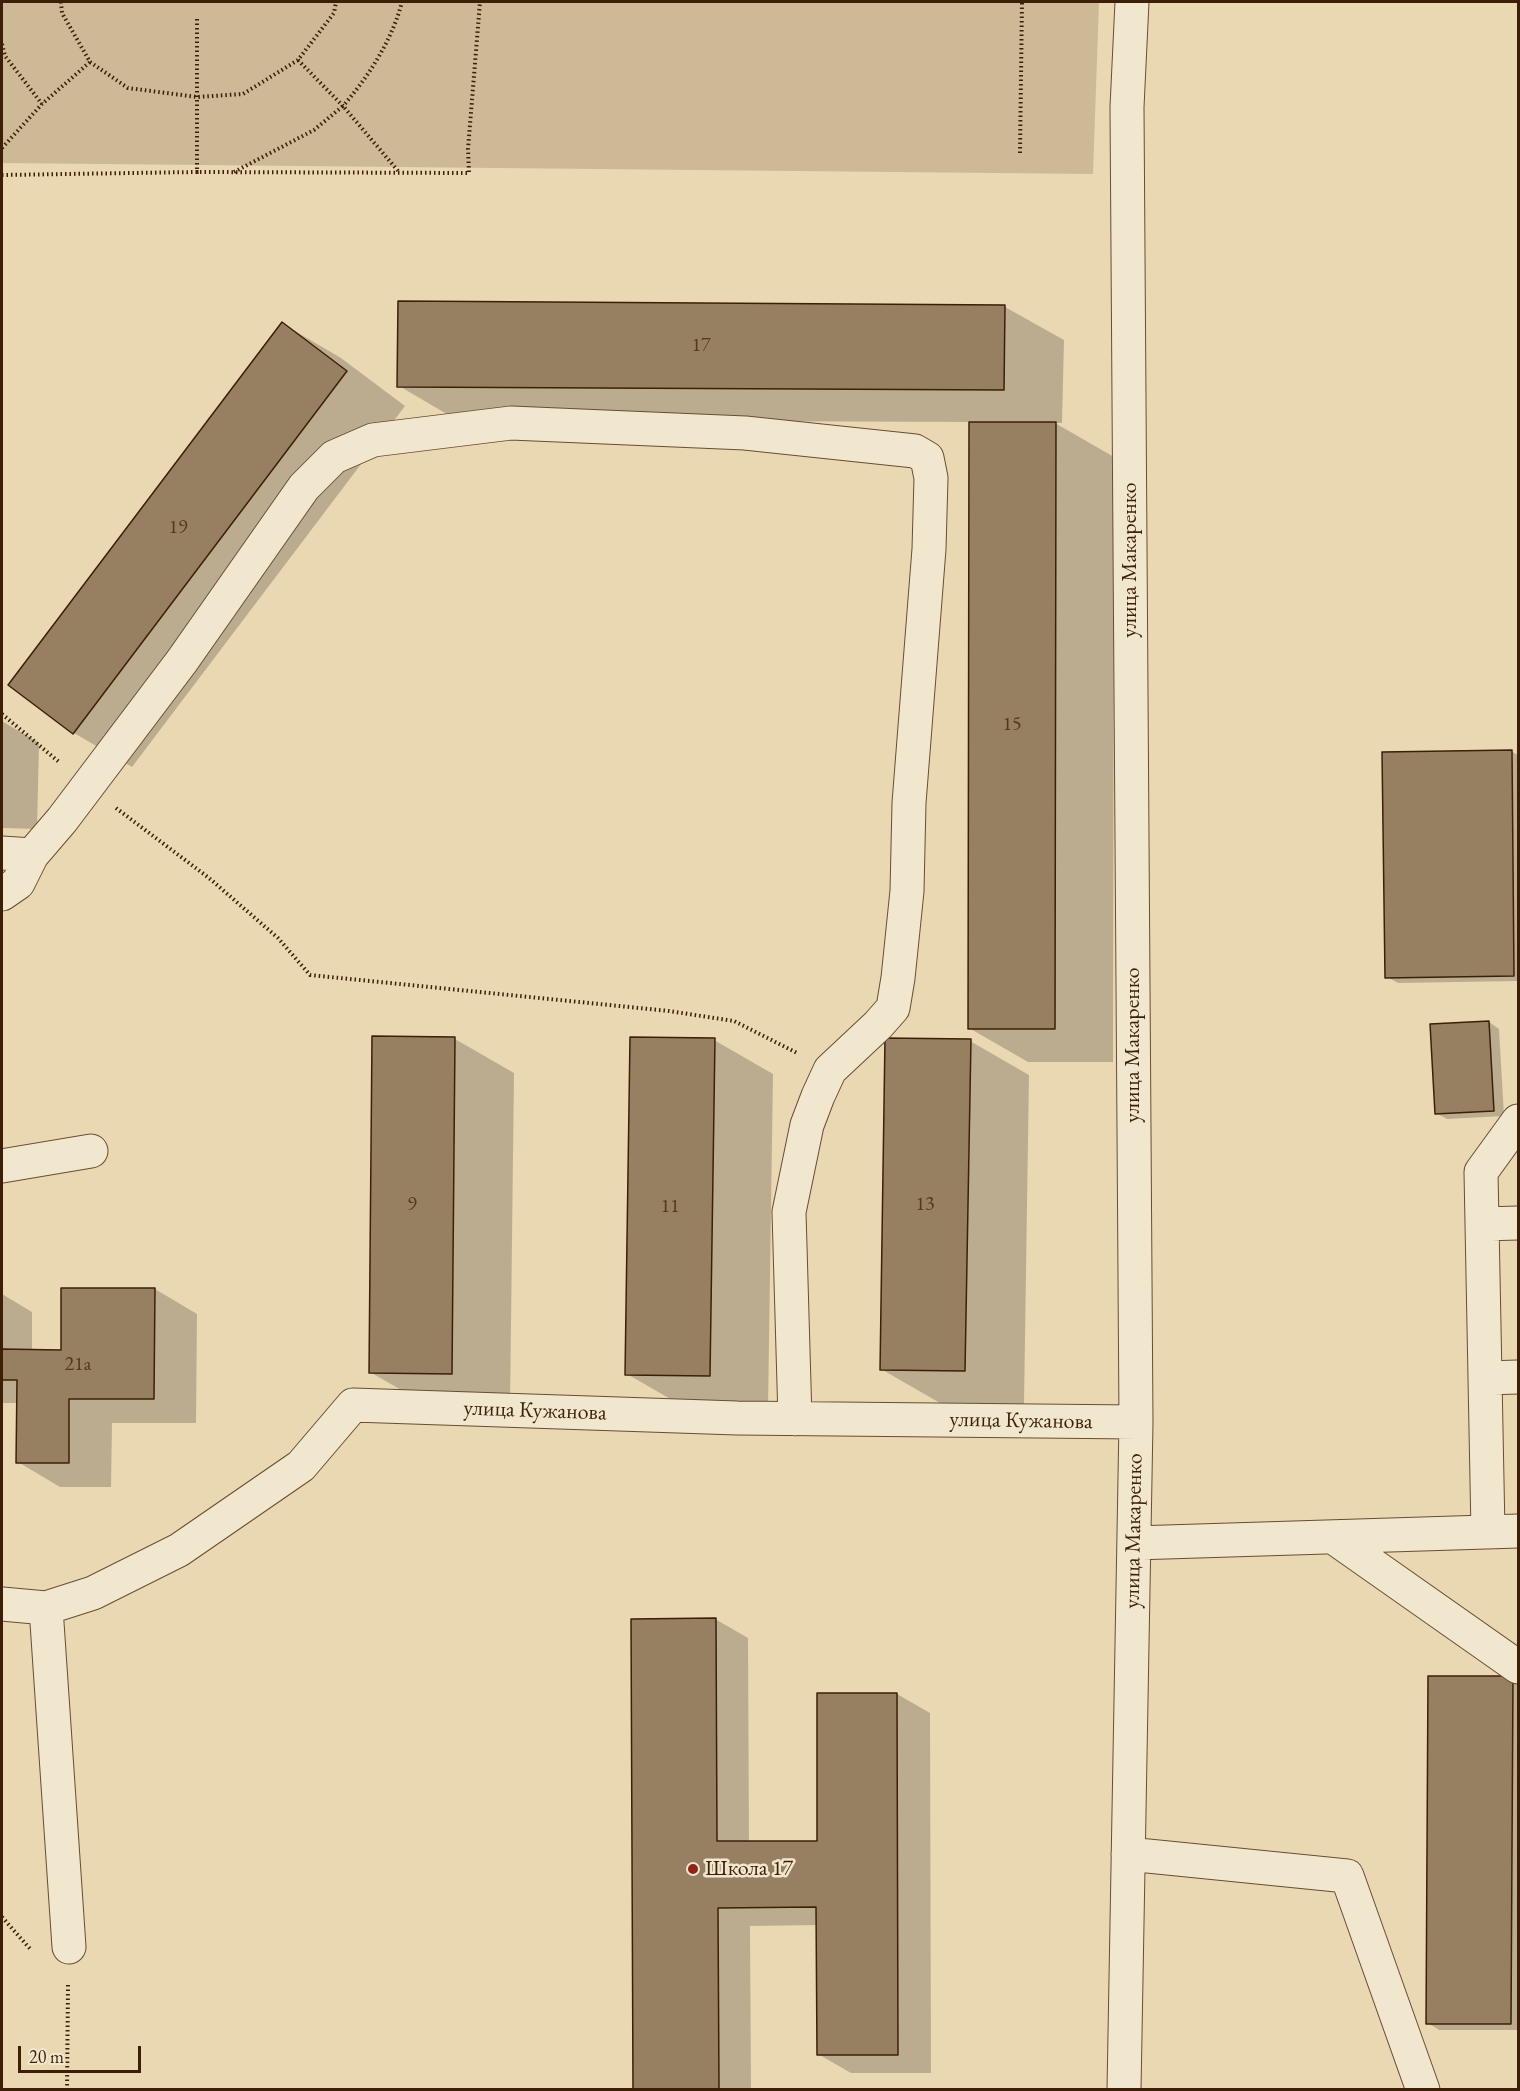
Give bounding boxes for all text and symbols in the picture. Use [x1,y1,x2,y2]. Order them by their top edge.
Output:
house number: 17 [691,334,711,358]
street label: улица Макаренко [1117,482,1143,638]
house number: 19 [168,516,188,540]
house number: 15 [1002,713,1022,737]
street label: улица Макаренко [1120,967,1146,1123]
house number: 9 [407,1193,417,1217]
house number: 13 [915,1193,935,1217]
house number: 11 [660,1195,680,1219]
house number: 21а [64,1353,92,1377]
street label: улица Кужанова [463,1395,607,1427]
street label: улица Кужанова [949,1407,1093,1435]
street label: улица Макаренко [1119,1453,1149,1609]
place label: Школа 17 [705,1856,793,1882]
marker: Школа 17 [686,1862,700,1876]
scale bar [21,2034,144,2072]
text: 20 m [29,2045,64,2068]

